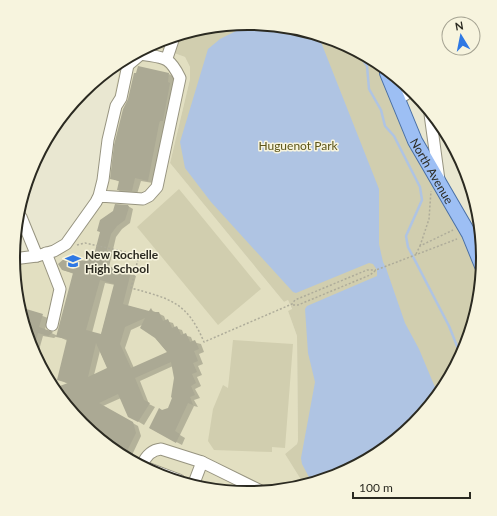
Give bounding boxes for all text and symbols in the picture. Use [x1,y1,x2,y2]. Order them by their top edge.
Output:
north arrow [441,16,481,56]
text: N [454,19,464,33]
street label: North Avenue [407,135,457,206]
park label: Huguenot Park [258,138,339,153]
place label: New Rochelle High School [85,247,159,276]
school or university icon: New Rochelle High School [64,252,82,270]
scale bar [353,474,470,500]
text: 100 m [359,480,393,495]

